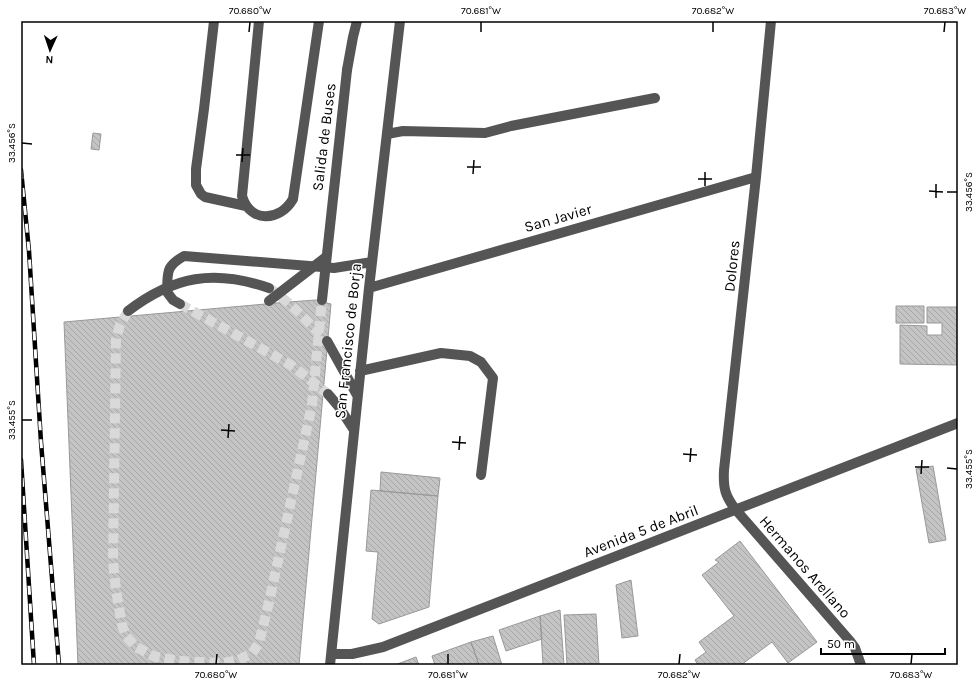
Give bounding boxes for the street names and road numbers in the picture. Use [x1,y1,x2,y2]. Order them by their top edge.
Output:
street label: Salida de Buses [308,82,340,192]
street label: San Javier [522,200,594,236]
street label: Dolores [720,239,744,293]
street label: San Francisco de Borja [331,262,365,420]
street label: Avenida 5 de Abril [581,501,701,561]
street label: Hermanos Arellano [756,512,854,622]

